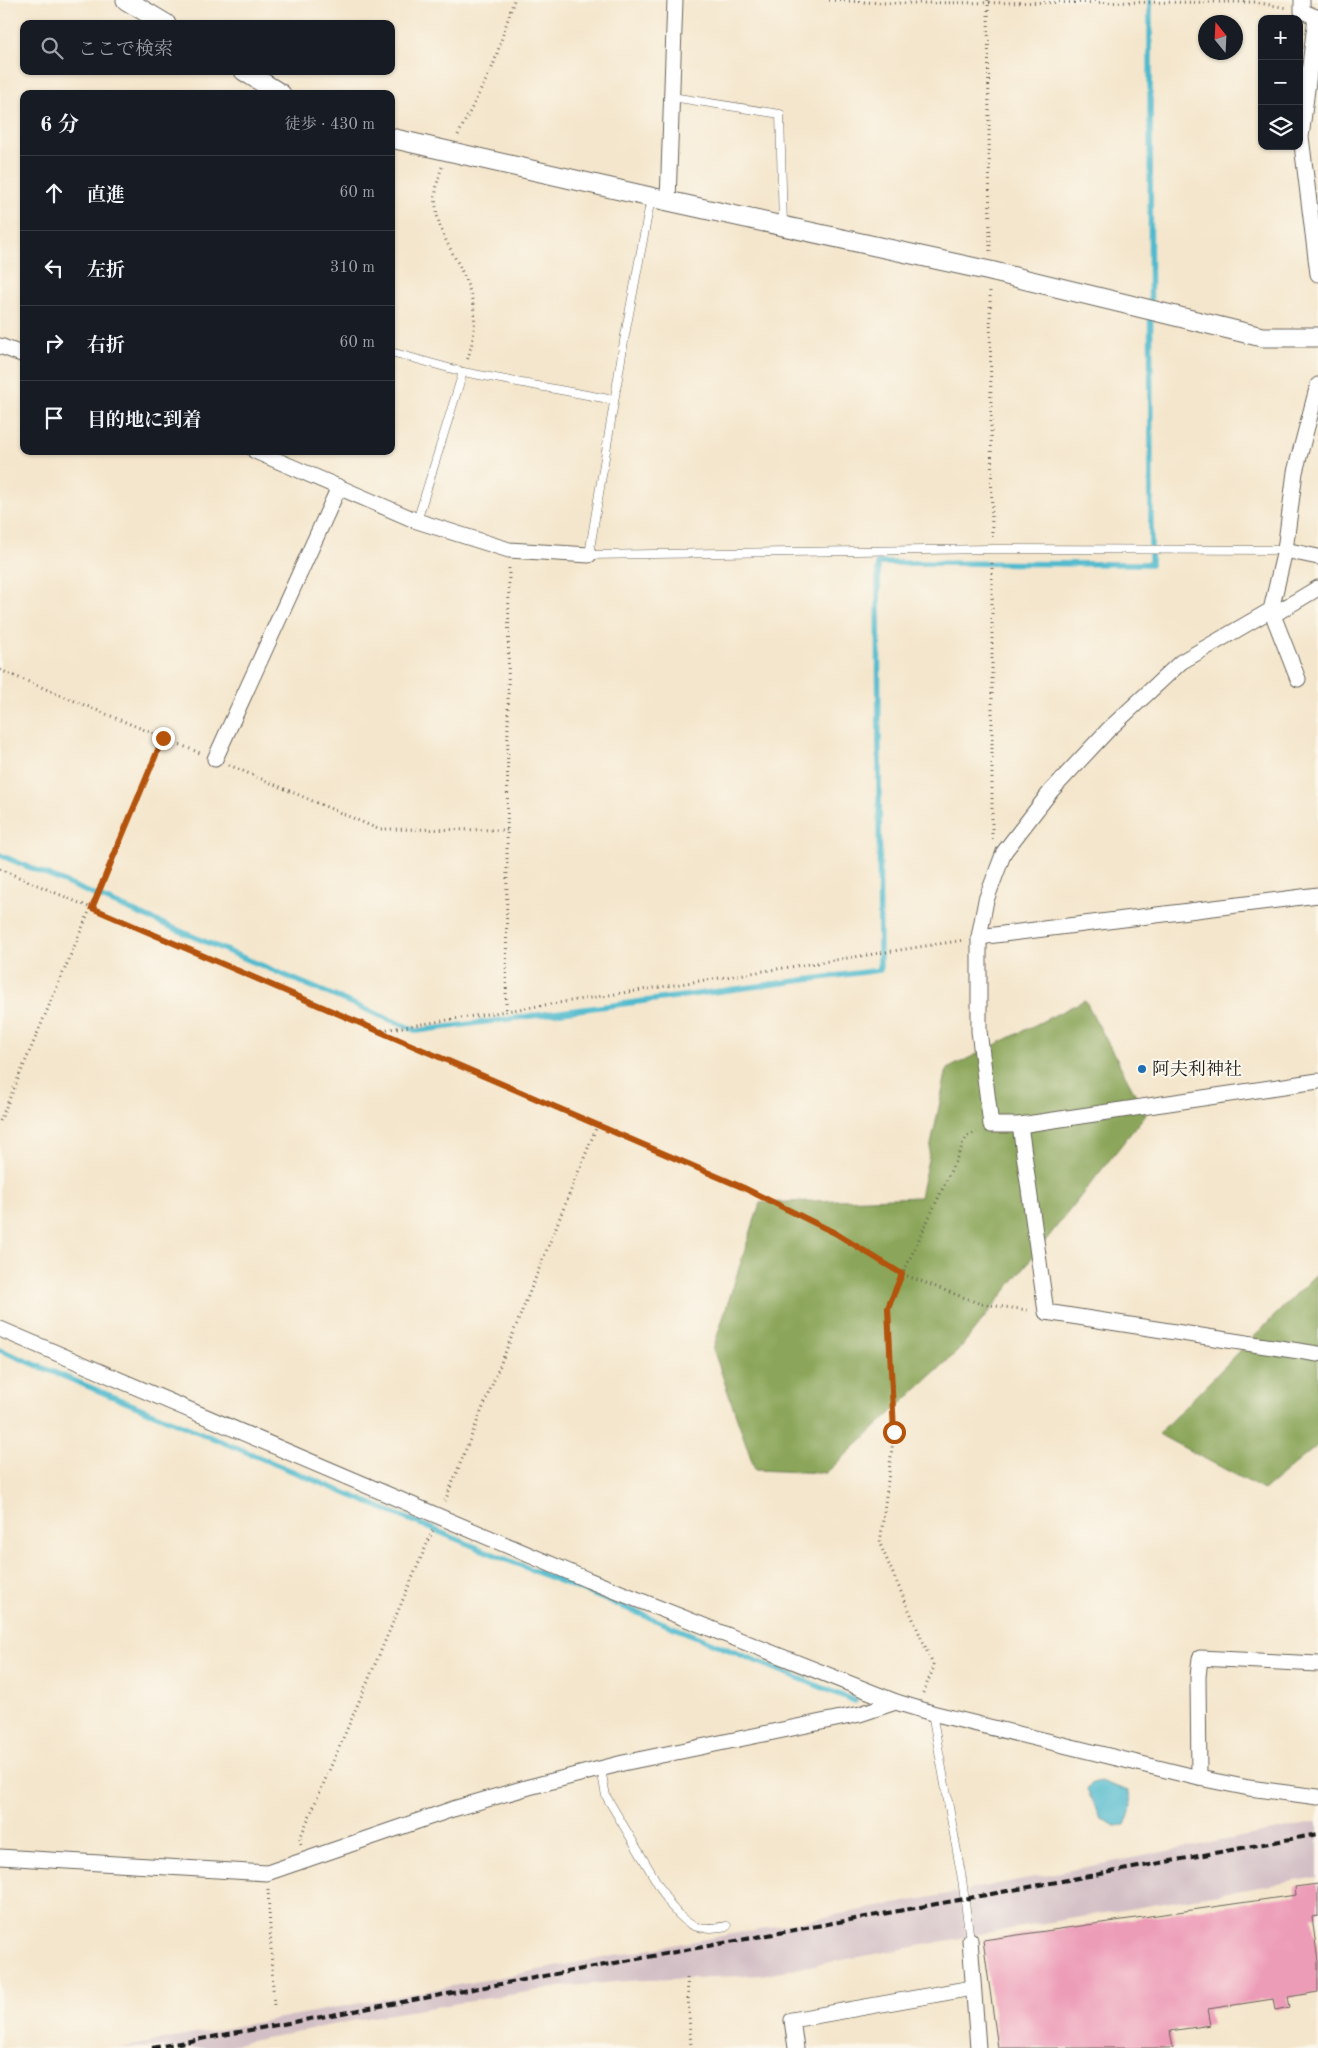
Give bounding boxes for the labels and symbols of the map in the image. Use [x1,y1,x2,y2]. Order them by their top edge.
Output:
north arrow [1198,15,1243,60]
route end [152,727,175,750]
place label: 阿夫利神社 [1152,1059,1242,1079]
marker: 阿夫利神社 [1136,1063,1148,1075]
route start [883,1421,906,1444]

